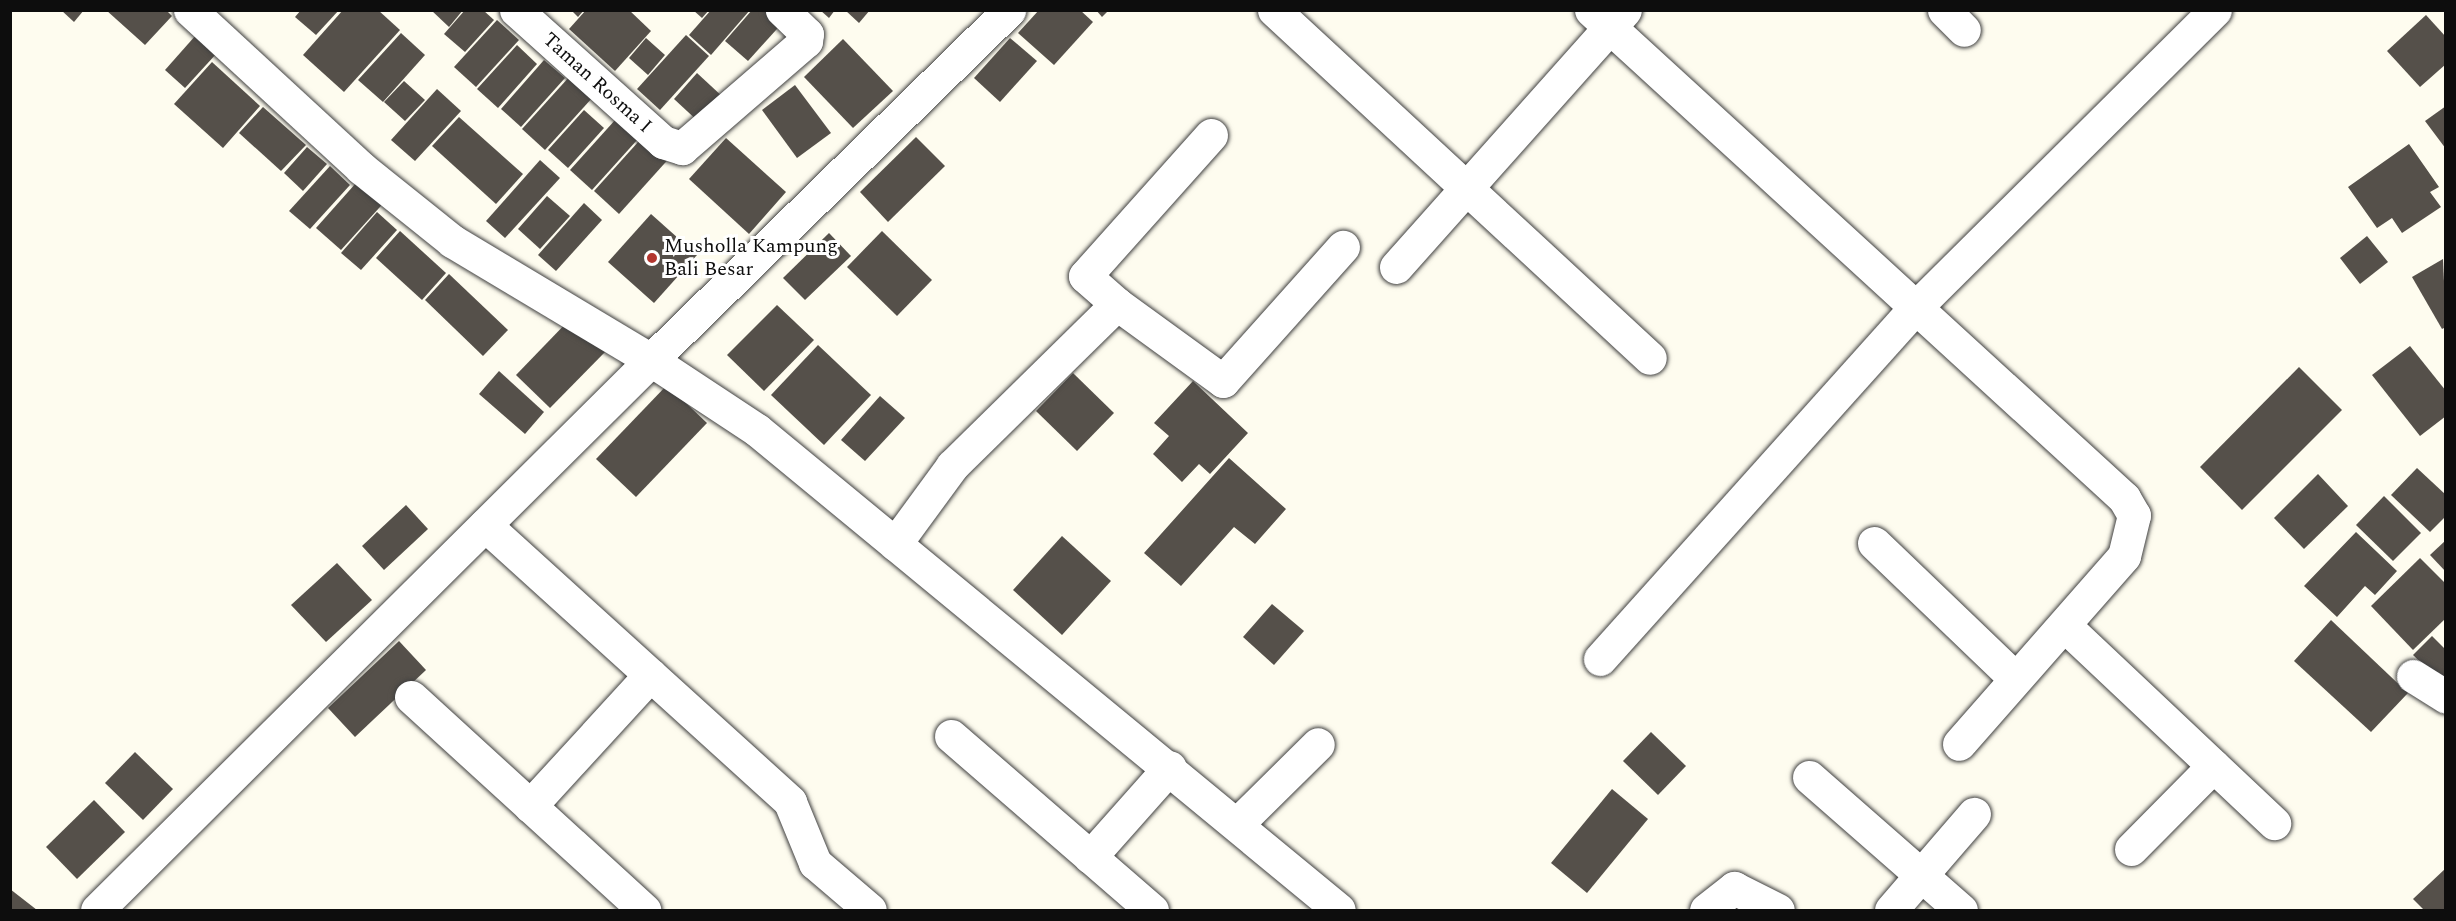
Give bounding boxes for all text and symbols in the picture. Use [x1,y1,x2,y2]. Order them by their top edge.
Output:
street label: Taman Rosma I [538,28,656,138]
place label: Musholla Kampung Bali Besar [664,234,838,281]
marker: Musholla Kampung Bali Besar [645,251,659,265]

